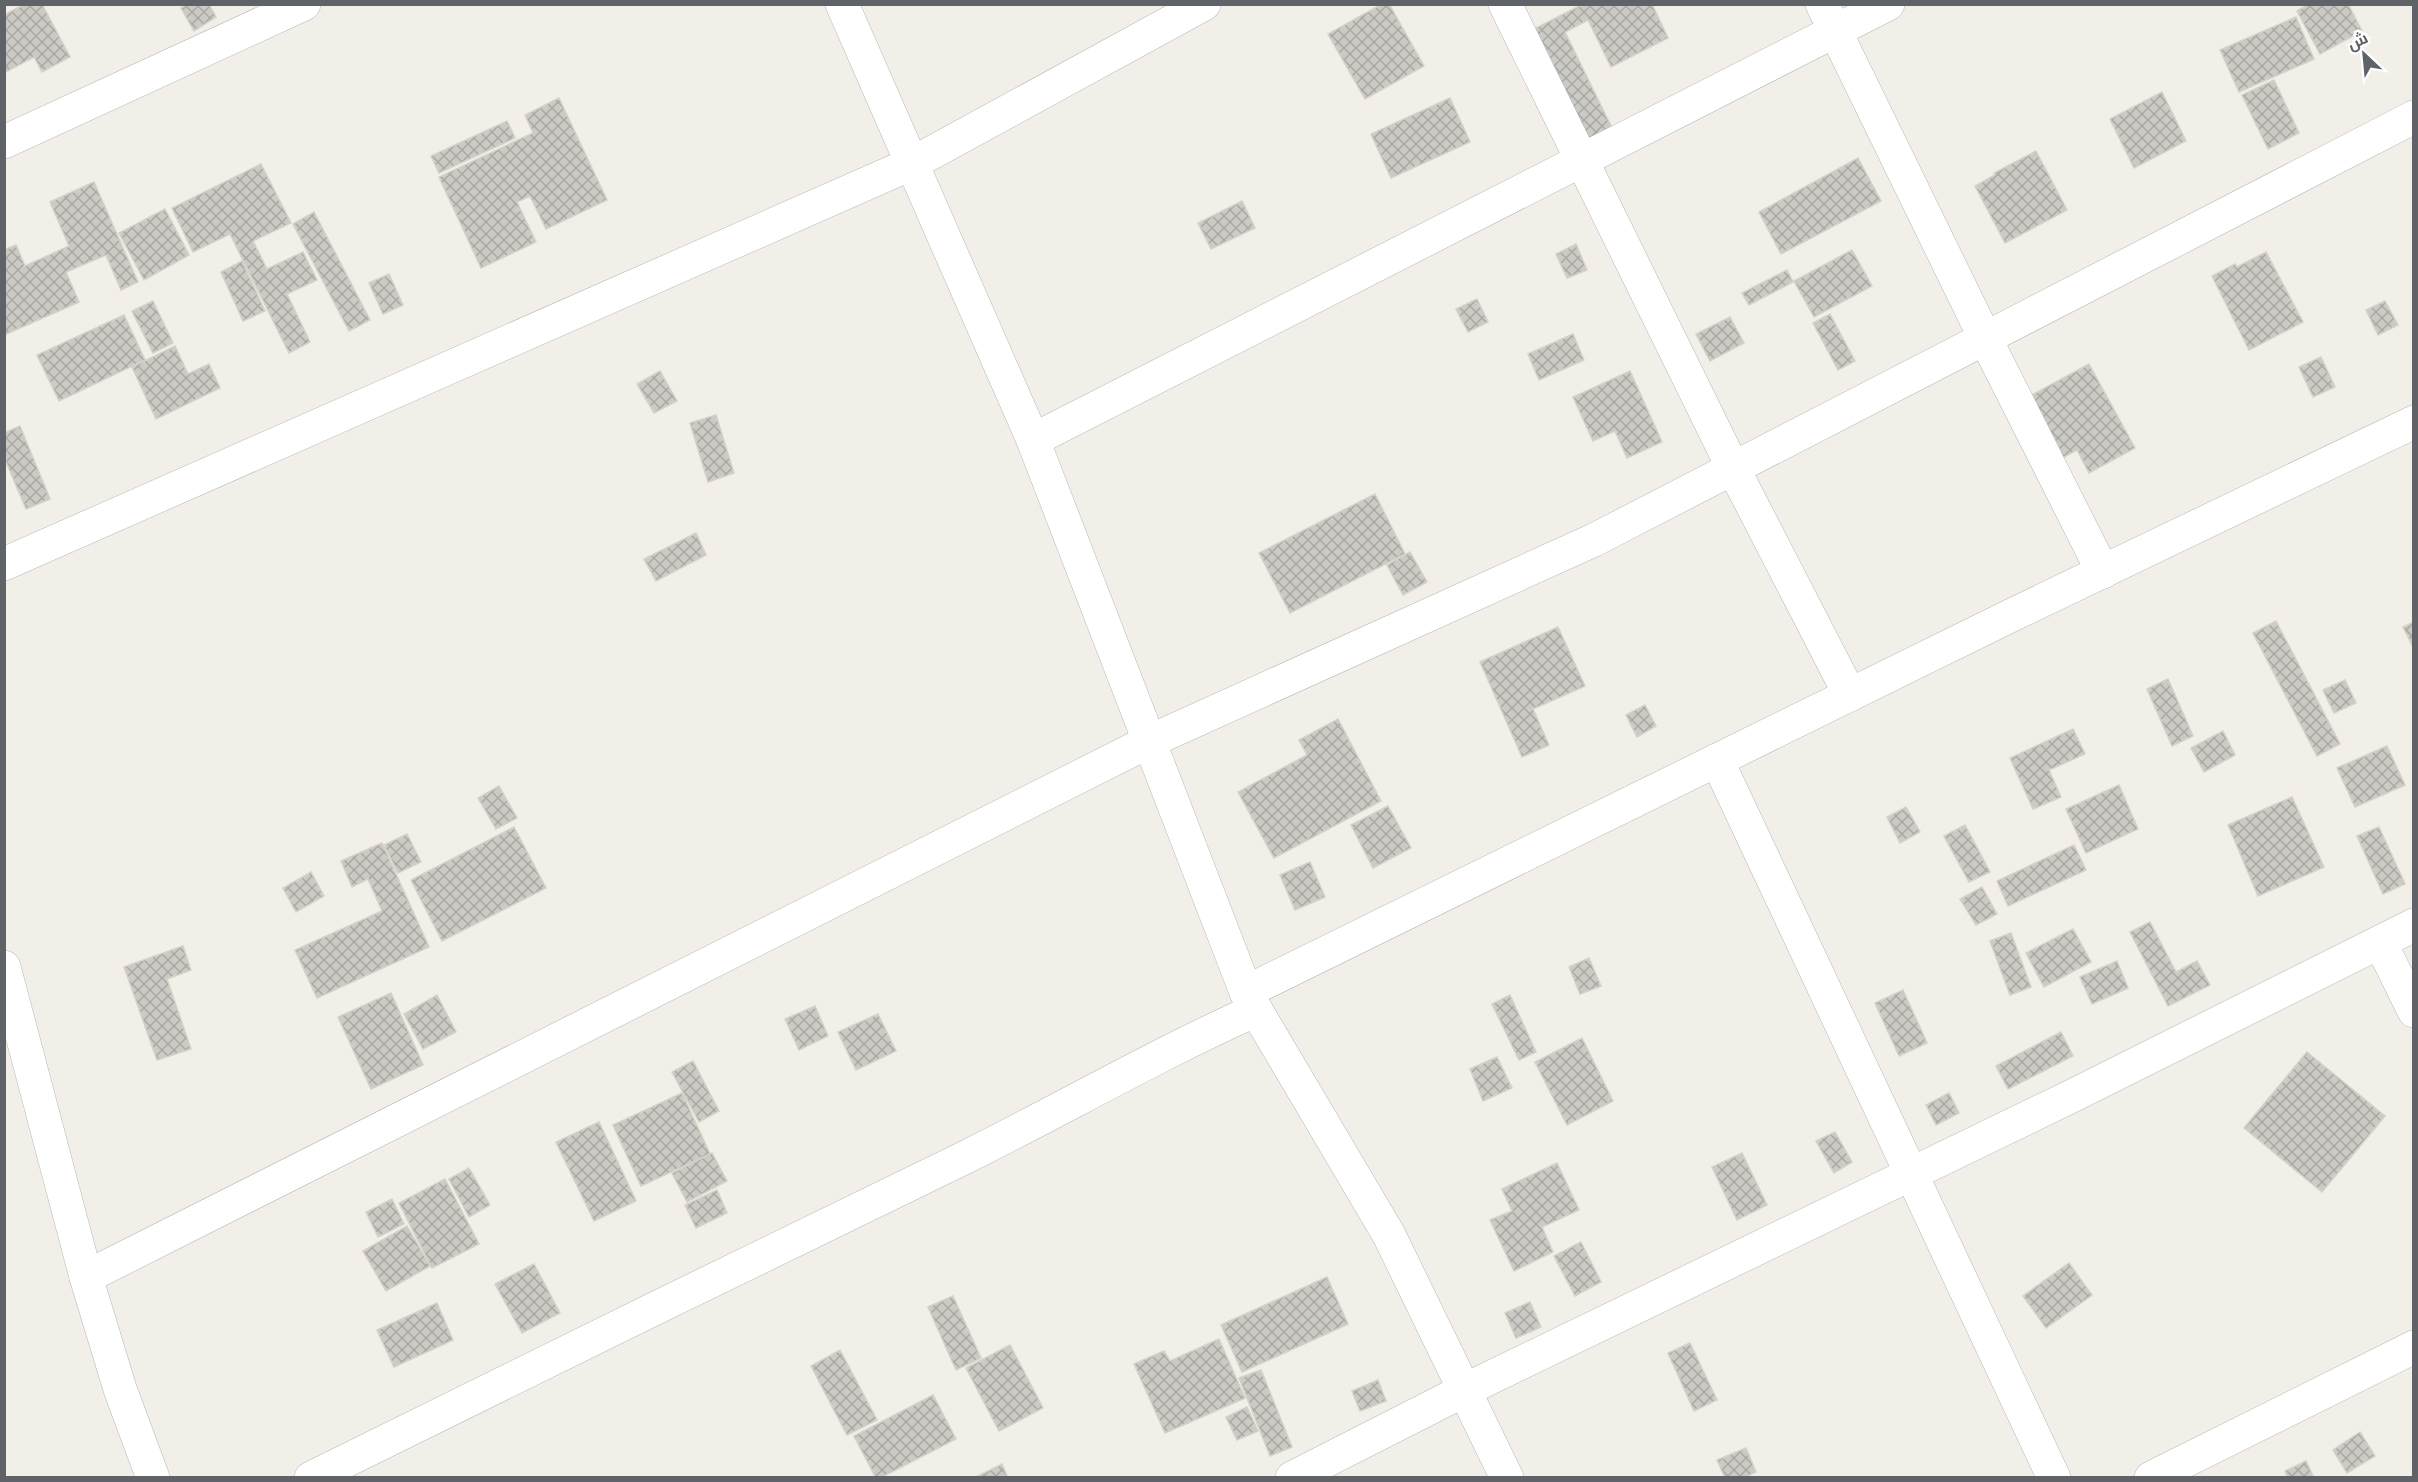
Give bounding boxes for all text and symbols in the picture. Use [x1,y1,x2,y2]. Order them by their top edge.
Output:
north arrow [2334,24,2394,84]
text: ش [2345,29,2371,54]

